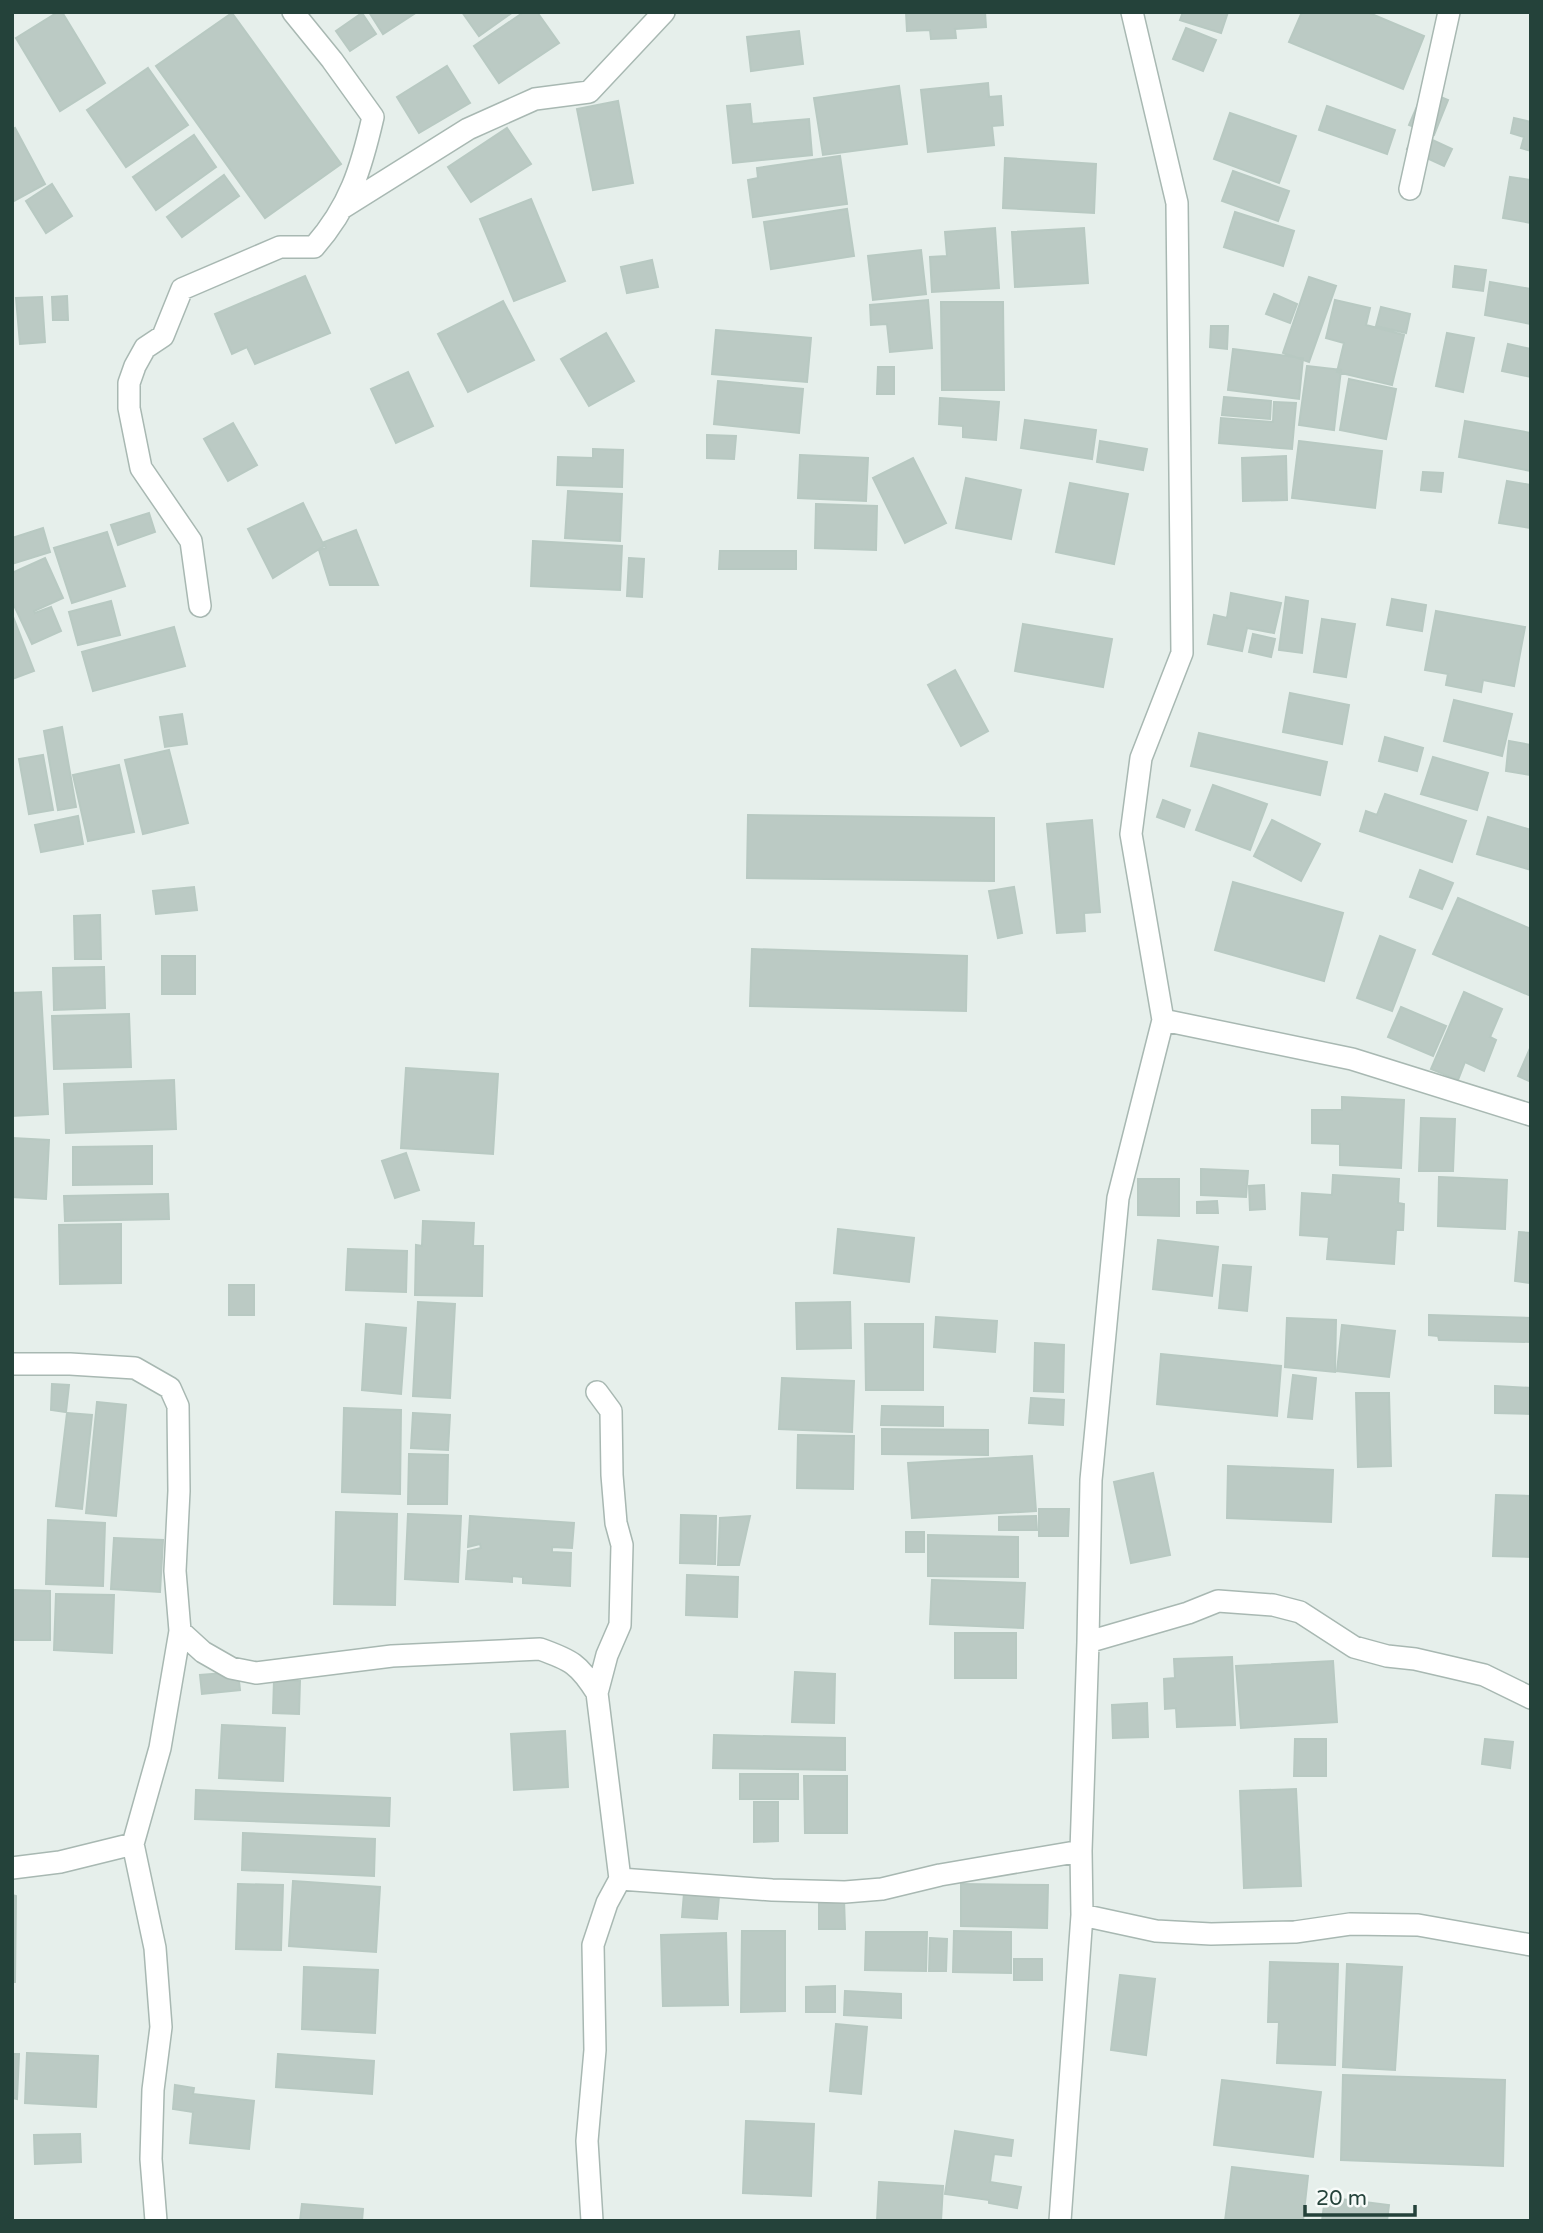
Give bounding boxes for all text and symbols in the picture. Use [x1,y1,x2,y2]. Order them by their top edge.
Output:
scale bar [1305,2174,1415,2218]
text: 20 m [1316,2186,1367,2211]

